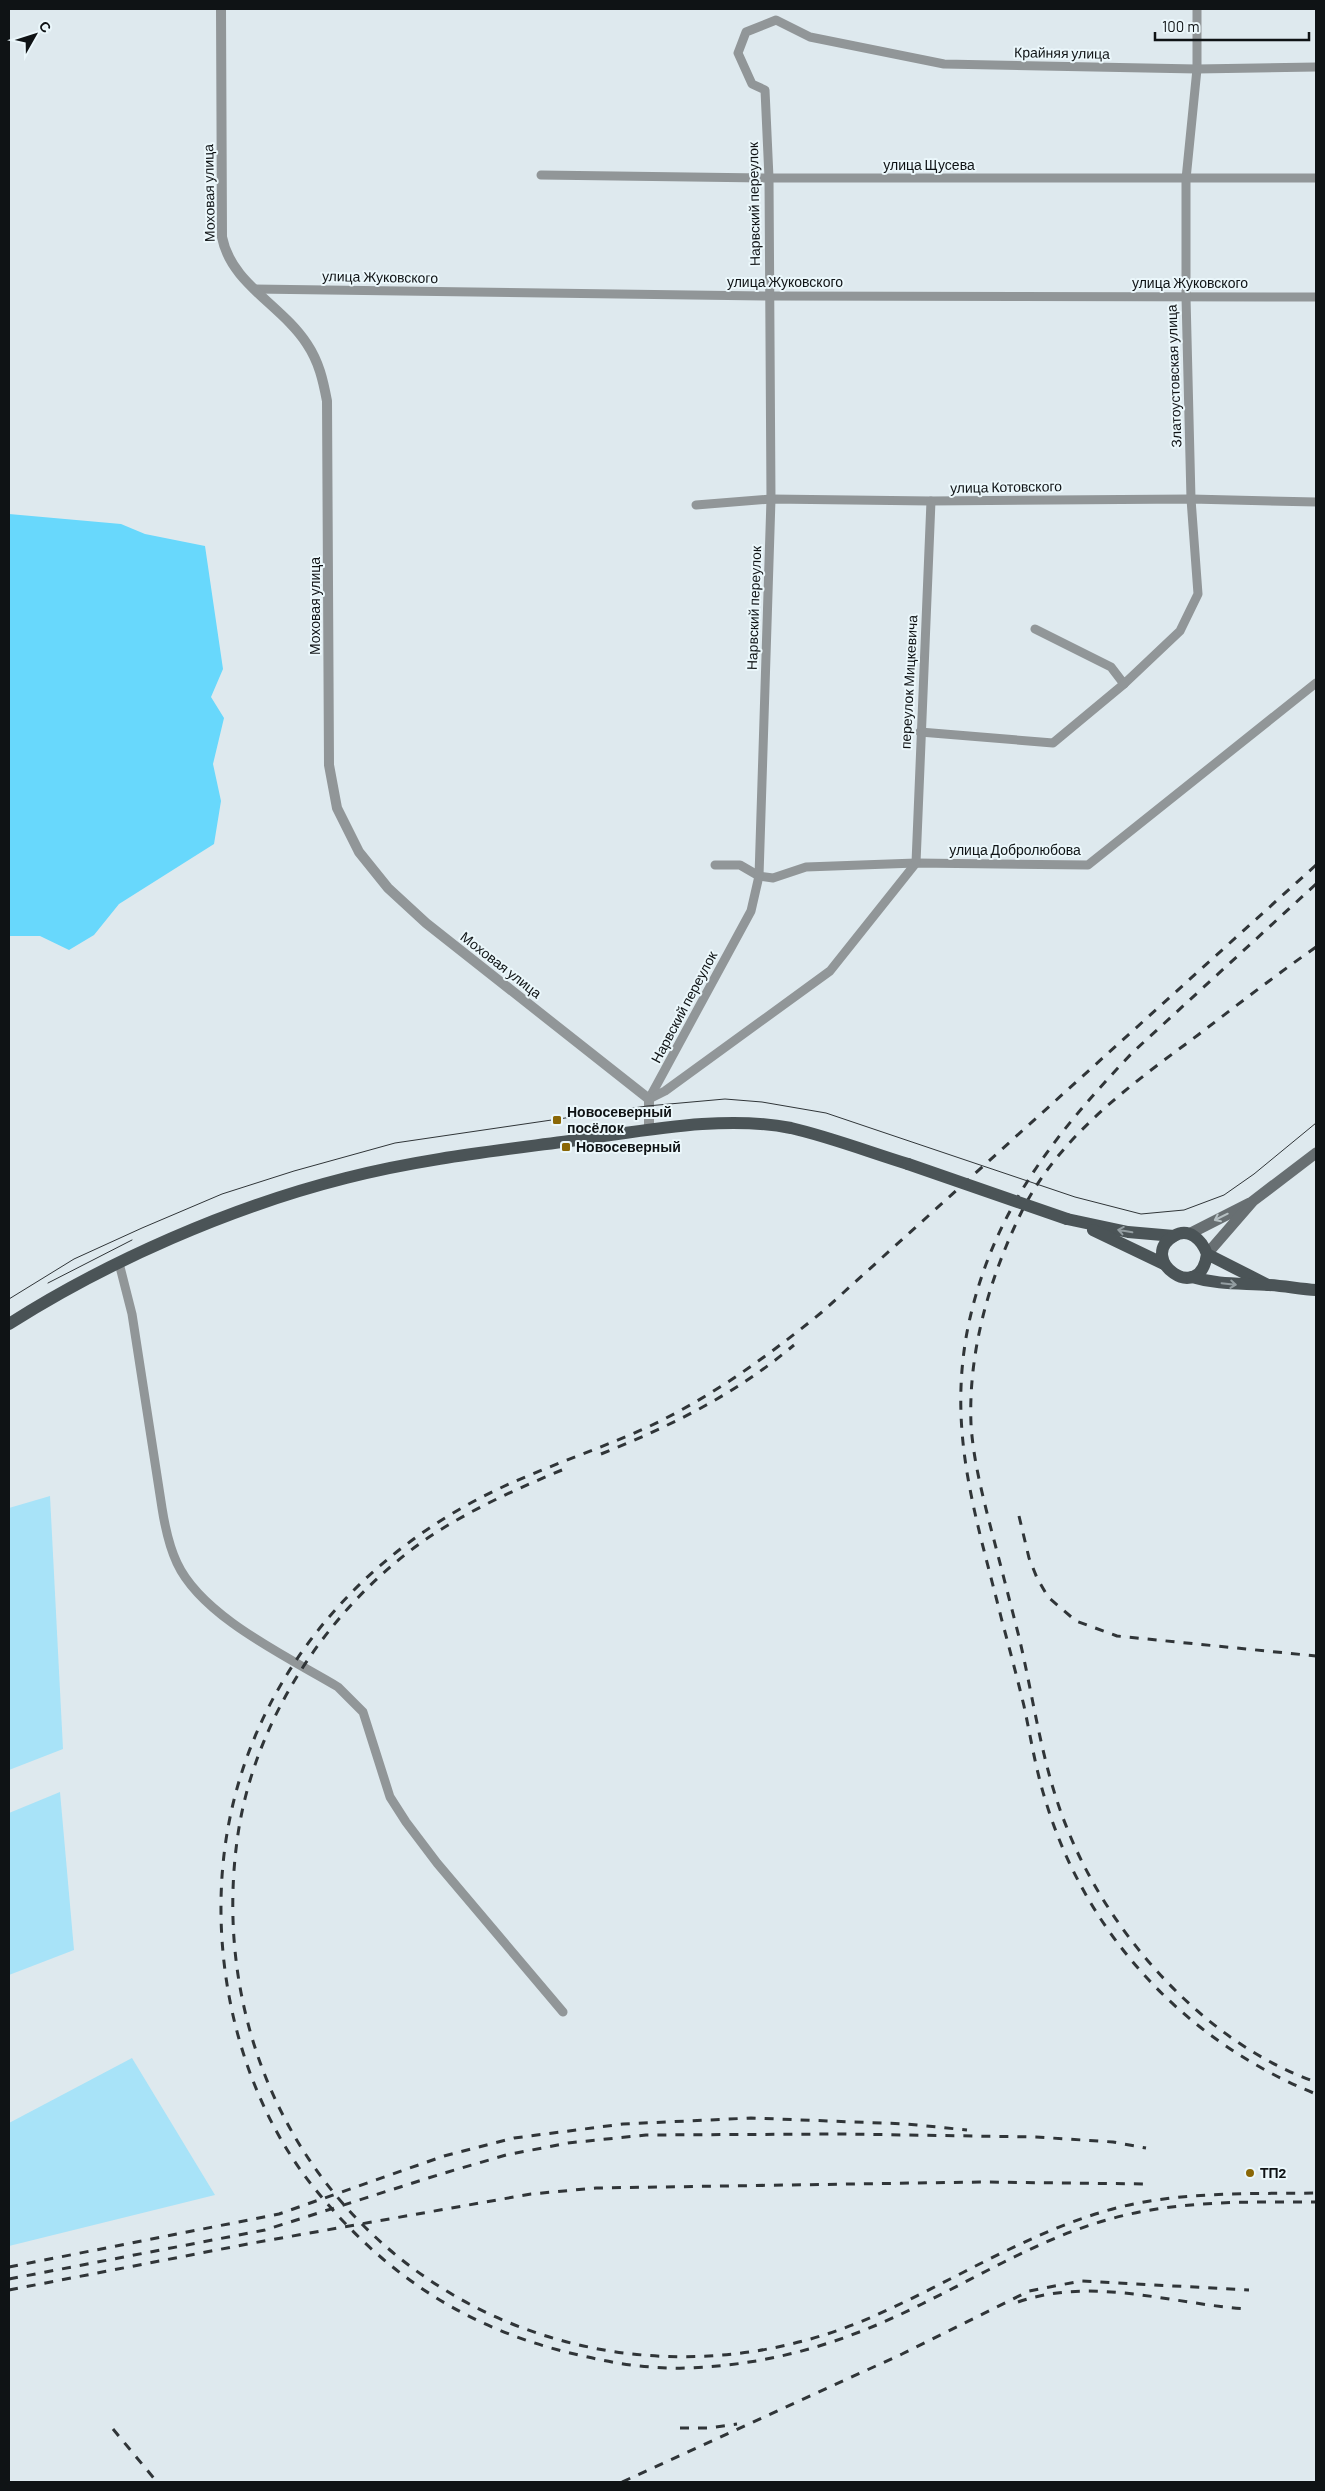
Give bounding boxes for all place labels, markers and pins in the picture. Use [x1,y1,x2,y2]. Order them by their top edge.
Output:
place label: Новосеверный посёлок [567,1103,672,1136]
marker: Новосеверный посёлок [551,1114,563,1126]
place label: Новосеверный [576,1138,681,1155]
marker: Новосеверный [560,1141,572,1153]
place label: ТП2 [1260,2164,1287,2181]
marker: ТП2 [1244,2167,1256,2179]

